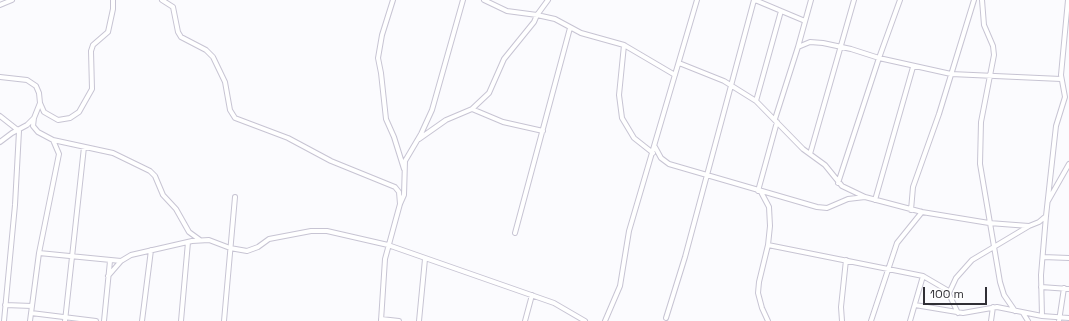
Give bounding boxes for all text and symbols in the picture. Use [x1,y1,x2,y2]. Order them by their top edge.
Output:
scale bar [925,279,989,305]
text: 100 m [930,286,964,302]

